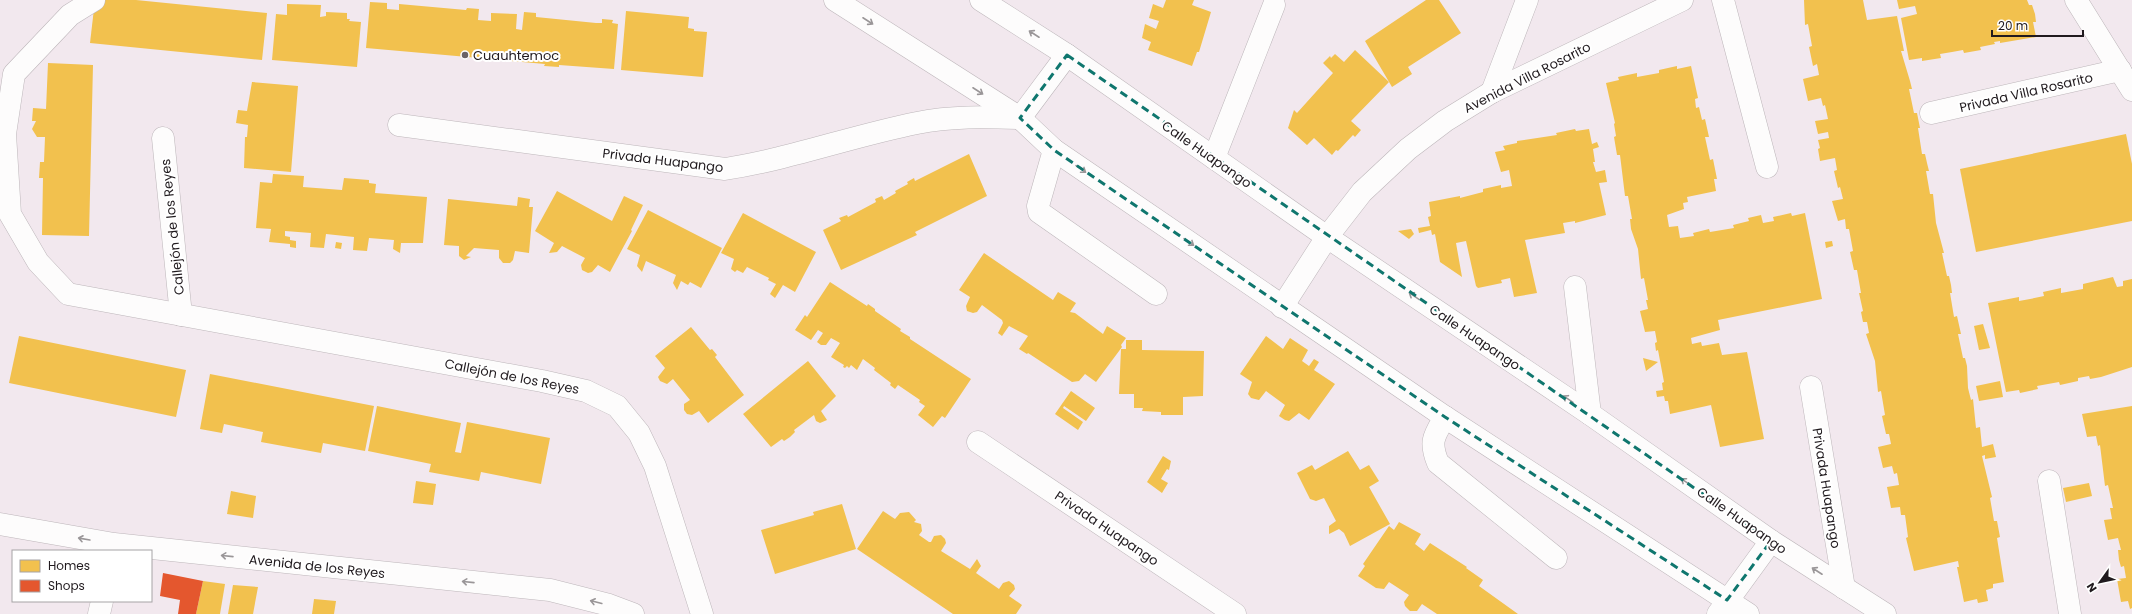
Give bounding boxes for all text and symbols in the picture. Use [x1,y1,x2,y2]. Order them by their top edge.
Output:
scale bar [1992,12,2083,38]
one-way arrow [862,17,873,25]
text: 20 m [1998,17,2028,34]
one-way arrow [1029,30,1040,38]
street label: Avenida Villa Rosarito [1460,37,1594,118]
place label: Cuauhtemoc [473,46,559,65]
marker: Cuauhtemoc [460,50,470,60]
street label: Privada Villa Rosarito [1958,68,2095,117]
one-way arrow [972,87,983,95]
street label: Calle Huapango [1158,116,1256,193]
street label: Privada Huapango [601,144,725,177]
street label: Callejón de los Reyes [156,158,189,296]
one-way arrow [1076,165,1087,173]
one-way arrow [1183,238,1194,246]
one-way arrow [1408,291,1420,299]
street label: Calle Huapango [1426,300,1524,375]
street label: Callejón de los Reyes [443,354,581,399]
one-way arrow [1563,395,1574,403]
street label: Privada Huapango [1808,426,1845,550]
one-way arrow [1681,478,1692,486]
street label: Calle Huapango [1693,482,1791,559]
street label: Privada Huapango [1051,486,1163,570]
one-way arrow [78,534,91,542]
legend [12,550,152,602]
street label: Avenida de los Reyes [248,550,386,583]
one-way arrow [221,552,234,560]
text: Homes [48,557,90,574]
north arrow [2080,562,2120,602]
one-way arrow [1811,566,1823,574]
text: Shops [48,577,85,594]
one-way arrow [462,578,475,585]
text: N [2083,580,2101,595]
one-way arrow [590,598,603,605]

